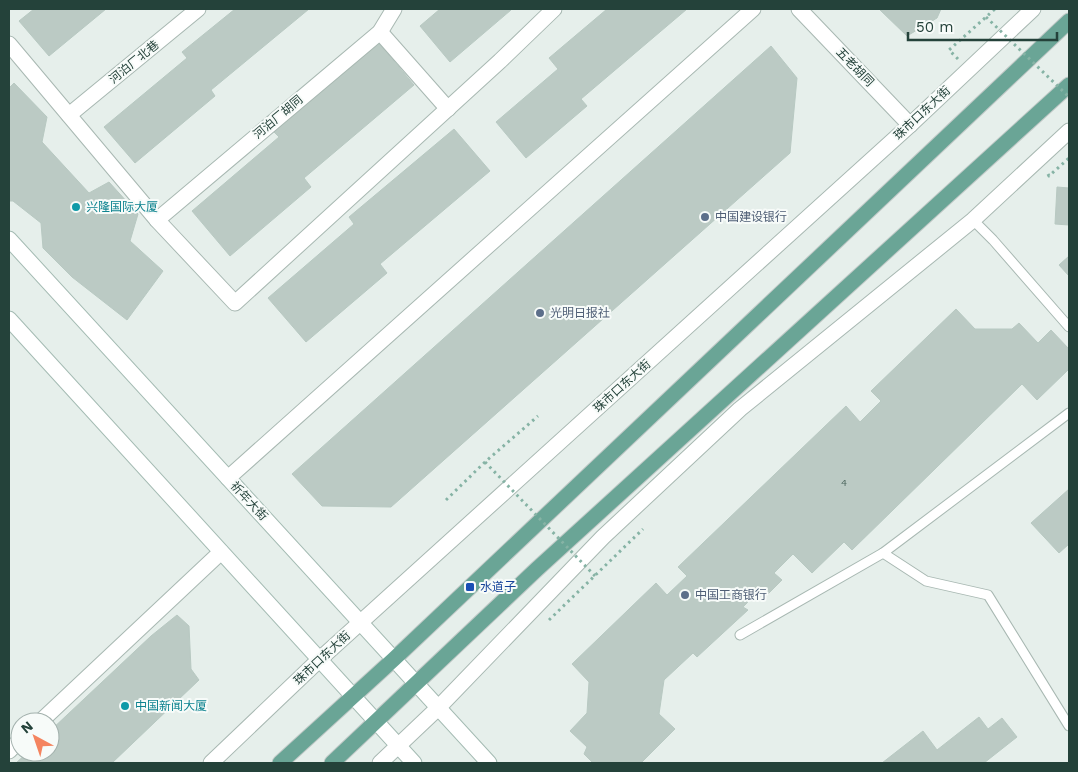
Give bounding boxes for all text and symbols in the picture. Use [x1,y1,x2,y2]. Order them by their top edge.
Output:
scale bar [908,10,1057,42]
text: 50 m [916,18,953,36]
street label: 河泊厂北巷 [106,38,162,86]
street label: 五老胡同 [833,45,877,89]
street label: 珠市口东大街 [891,83,953,143]
street label: 河泊厂胡同 [251,92,305,142]
place label: 兴隆国际大厦 [86,200,158,214]
marker: 兴隆国际大厦 [70,201,82,213]
place label: 中国建设银行 [715,210,787,224]
marker: 中国建设银行 [699,211,711,223]
place label: 光明日报社 [550,306,610,320]
marker: 光明日报社 [534,307,546,319]
street label: 珠市口东大街 [591,357,653,415]
house number: 4 [841,477,847,488]
street label: 祈年大街 [228,479,270,523]
place label: 水道子 [480,580,516,594]
marker: 水道子 [464,581,476,593]
place label: 中国工商银行 [695,588,767,602]
marker: 中国工商银行 [679,589,691,601]
street label: 珠市口东大街 [291,628,353,688]
place label: 中国新闻大厦 [135,699,207,713]
marker: 中国新闻大厦 [119,700,131,712]
north arrow [10,712,60,762]
text: N [18,718,36,737]

